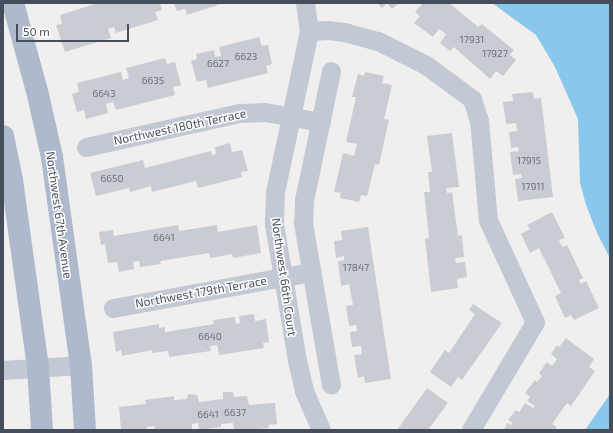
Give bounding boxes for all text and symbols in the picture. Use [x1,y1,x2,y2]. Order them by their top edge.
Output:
scale bar [18,16,131,42]
text: 50 m [23,24,50,38]
house number: 17931 [460,34,484,46]
house number: 17927 [482,48,508,60]
house number: 6623 [235,51,257,63]
house number: 6627 [207,58,229,70]
house number: 6635 [142,75,164,87]
house number: 6643 [92,88,116,100]
street label: Northwest 180th Terrace [112,106,248,148]
street label: Northwest 67th Avenue [43,150,75,280]
house number: 17915 [517,155,541,167]
house number: 6650 [101,173,123,185]
house number: 17911 [522,181,544,193]
street label: Northwest 66th Court [269,217,299,337]
house number: 6641 [153,232,175,244]
house number: 17847 [343,262,369,274]
street label: Northwest 179th Terrace [134,273,268,311]
house number: 6640 [198,331,222,343]
house number: 6637 [224,407,246,419]
house number: 6641 [197,409,219,421]

